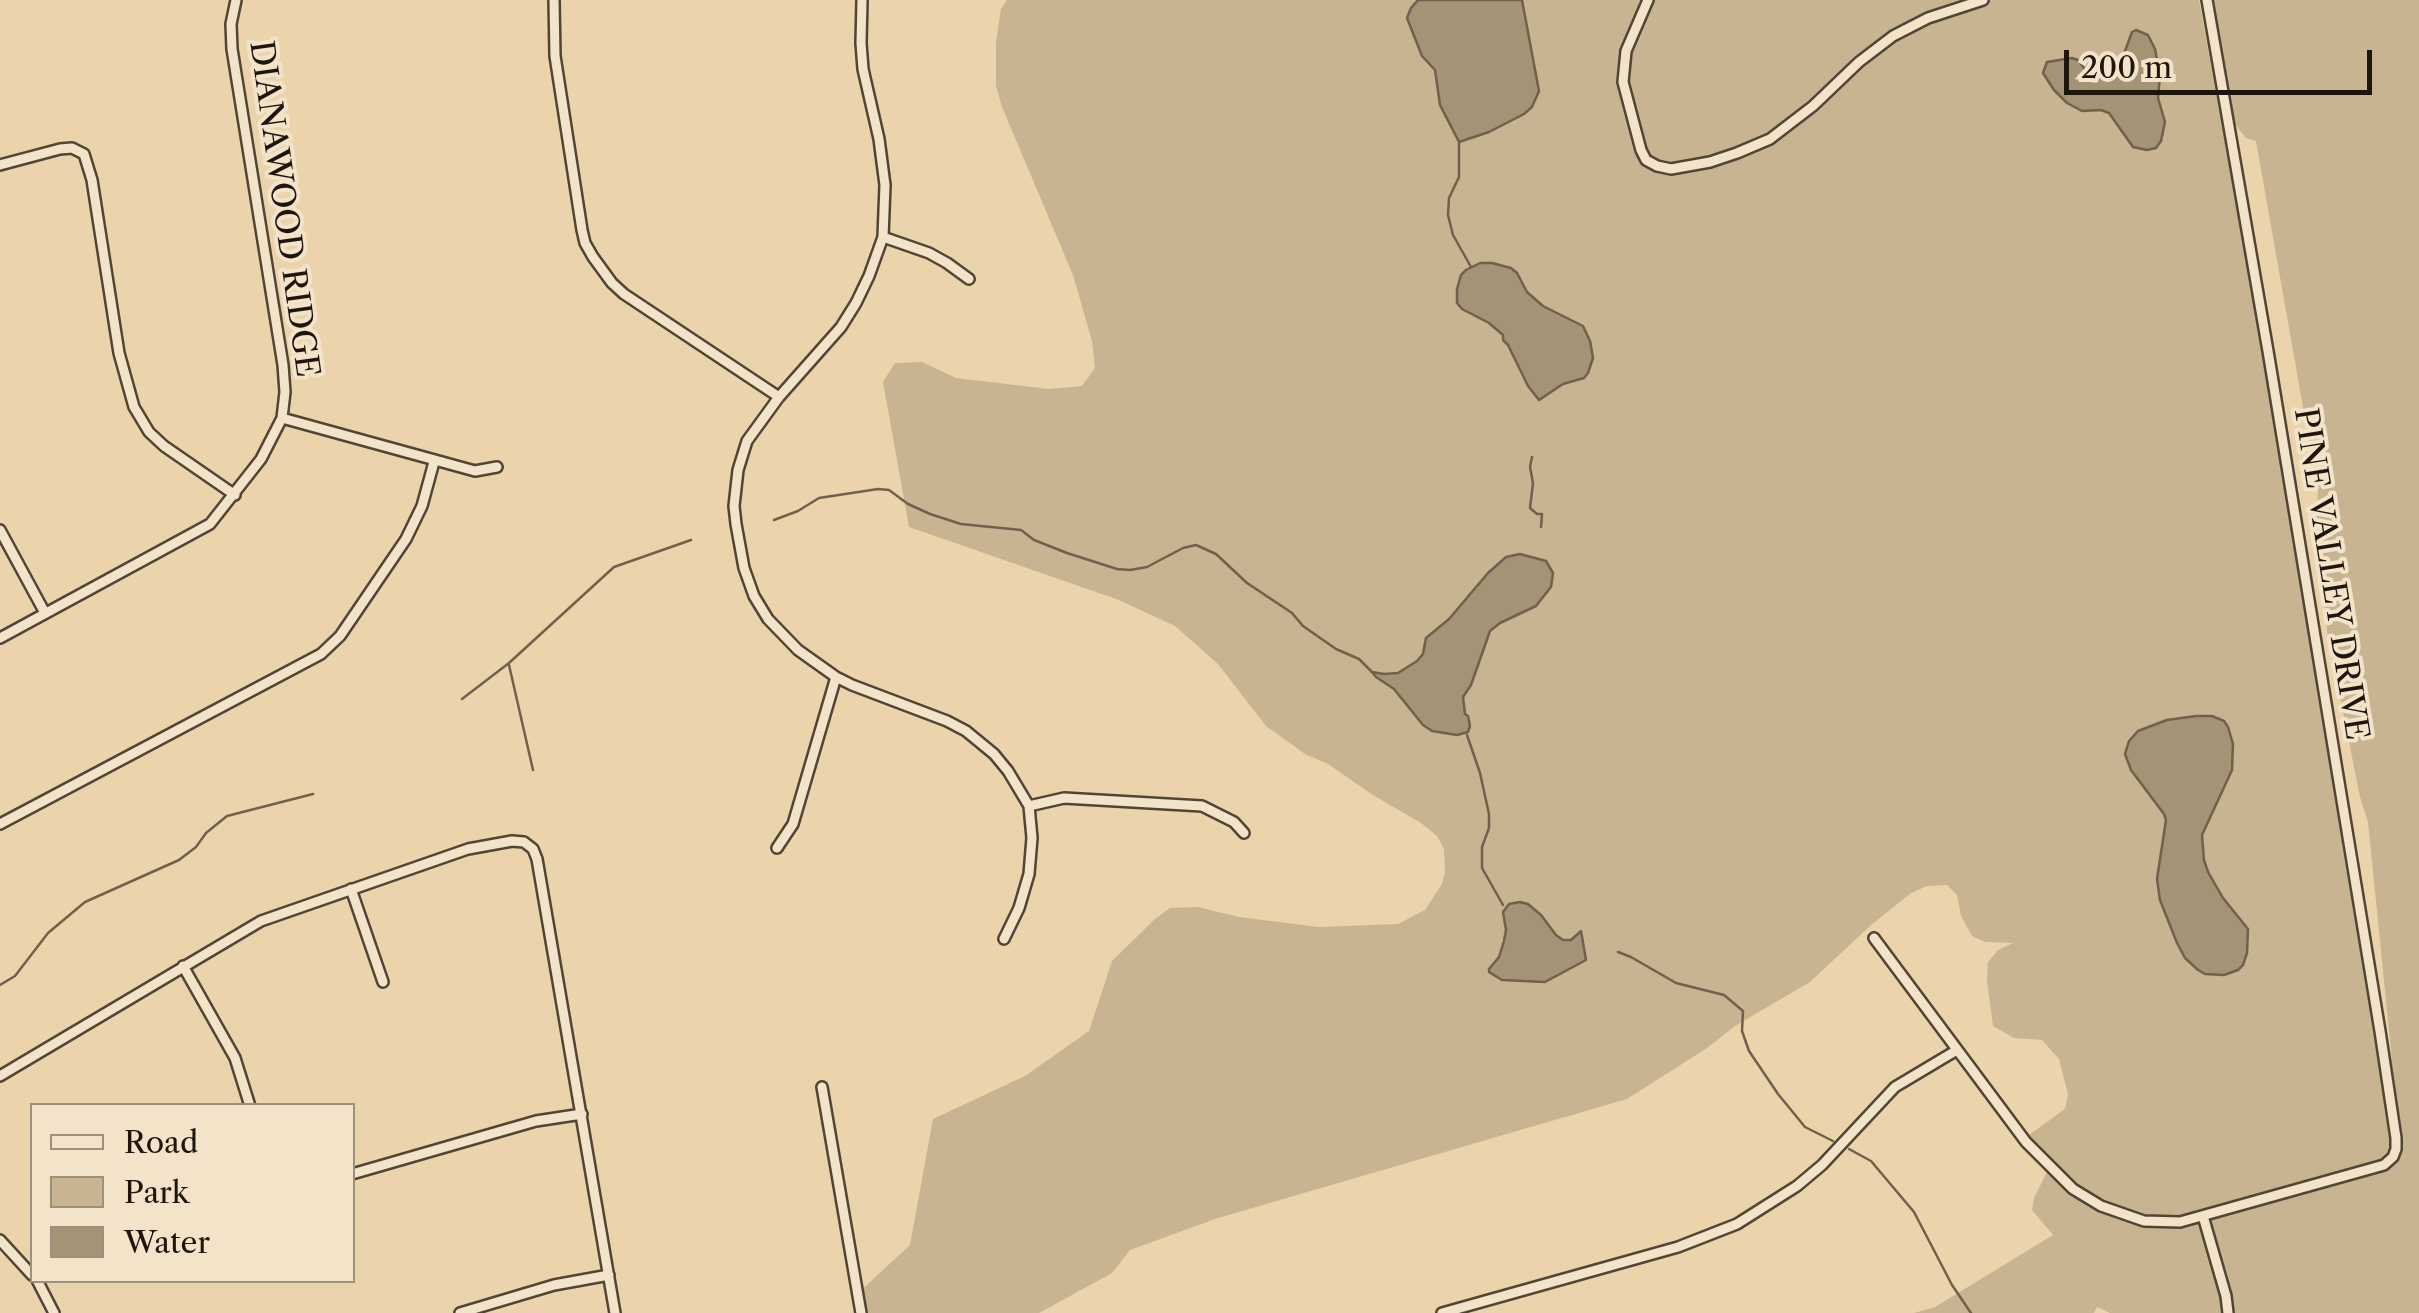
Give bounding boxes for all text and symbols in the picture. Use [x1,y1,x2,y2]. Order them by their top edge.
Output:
scale bar [2069,30,2376,92]
street label: DIANAWOOD RIDGE [240,38,326,380]
text: 200 m [2081,49,2172,86]
street label: PINE VALLEY DRIVE [2285,405,2375,743]
legend [30,1103,355,1283]
text: Road [124,1124,198,1161]
text: Park [124,1174,189,1211]
text: Water [124,1224,210,1261]

